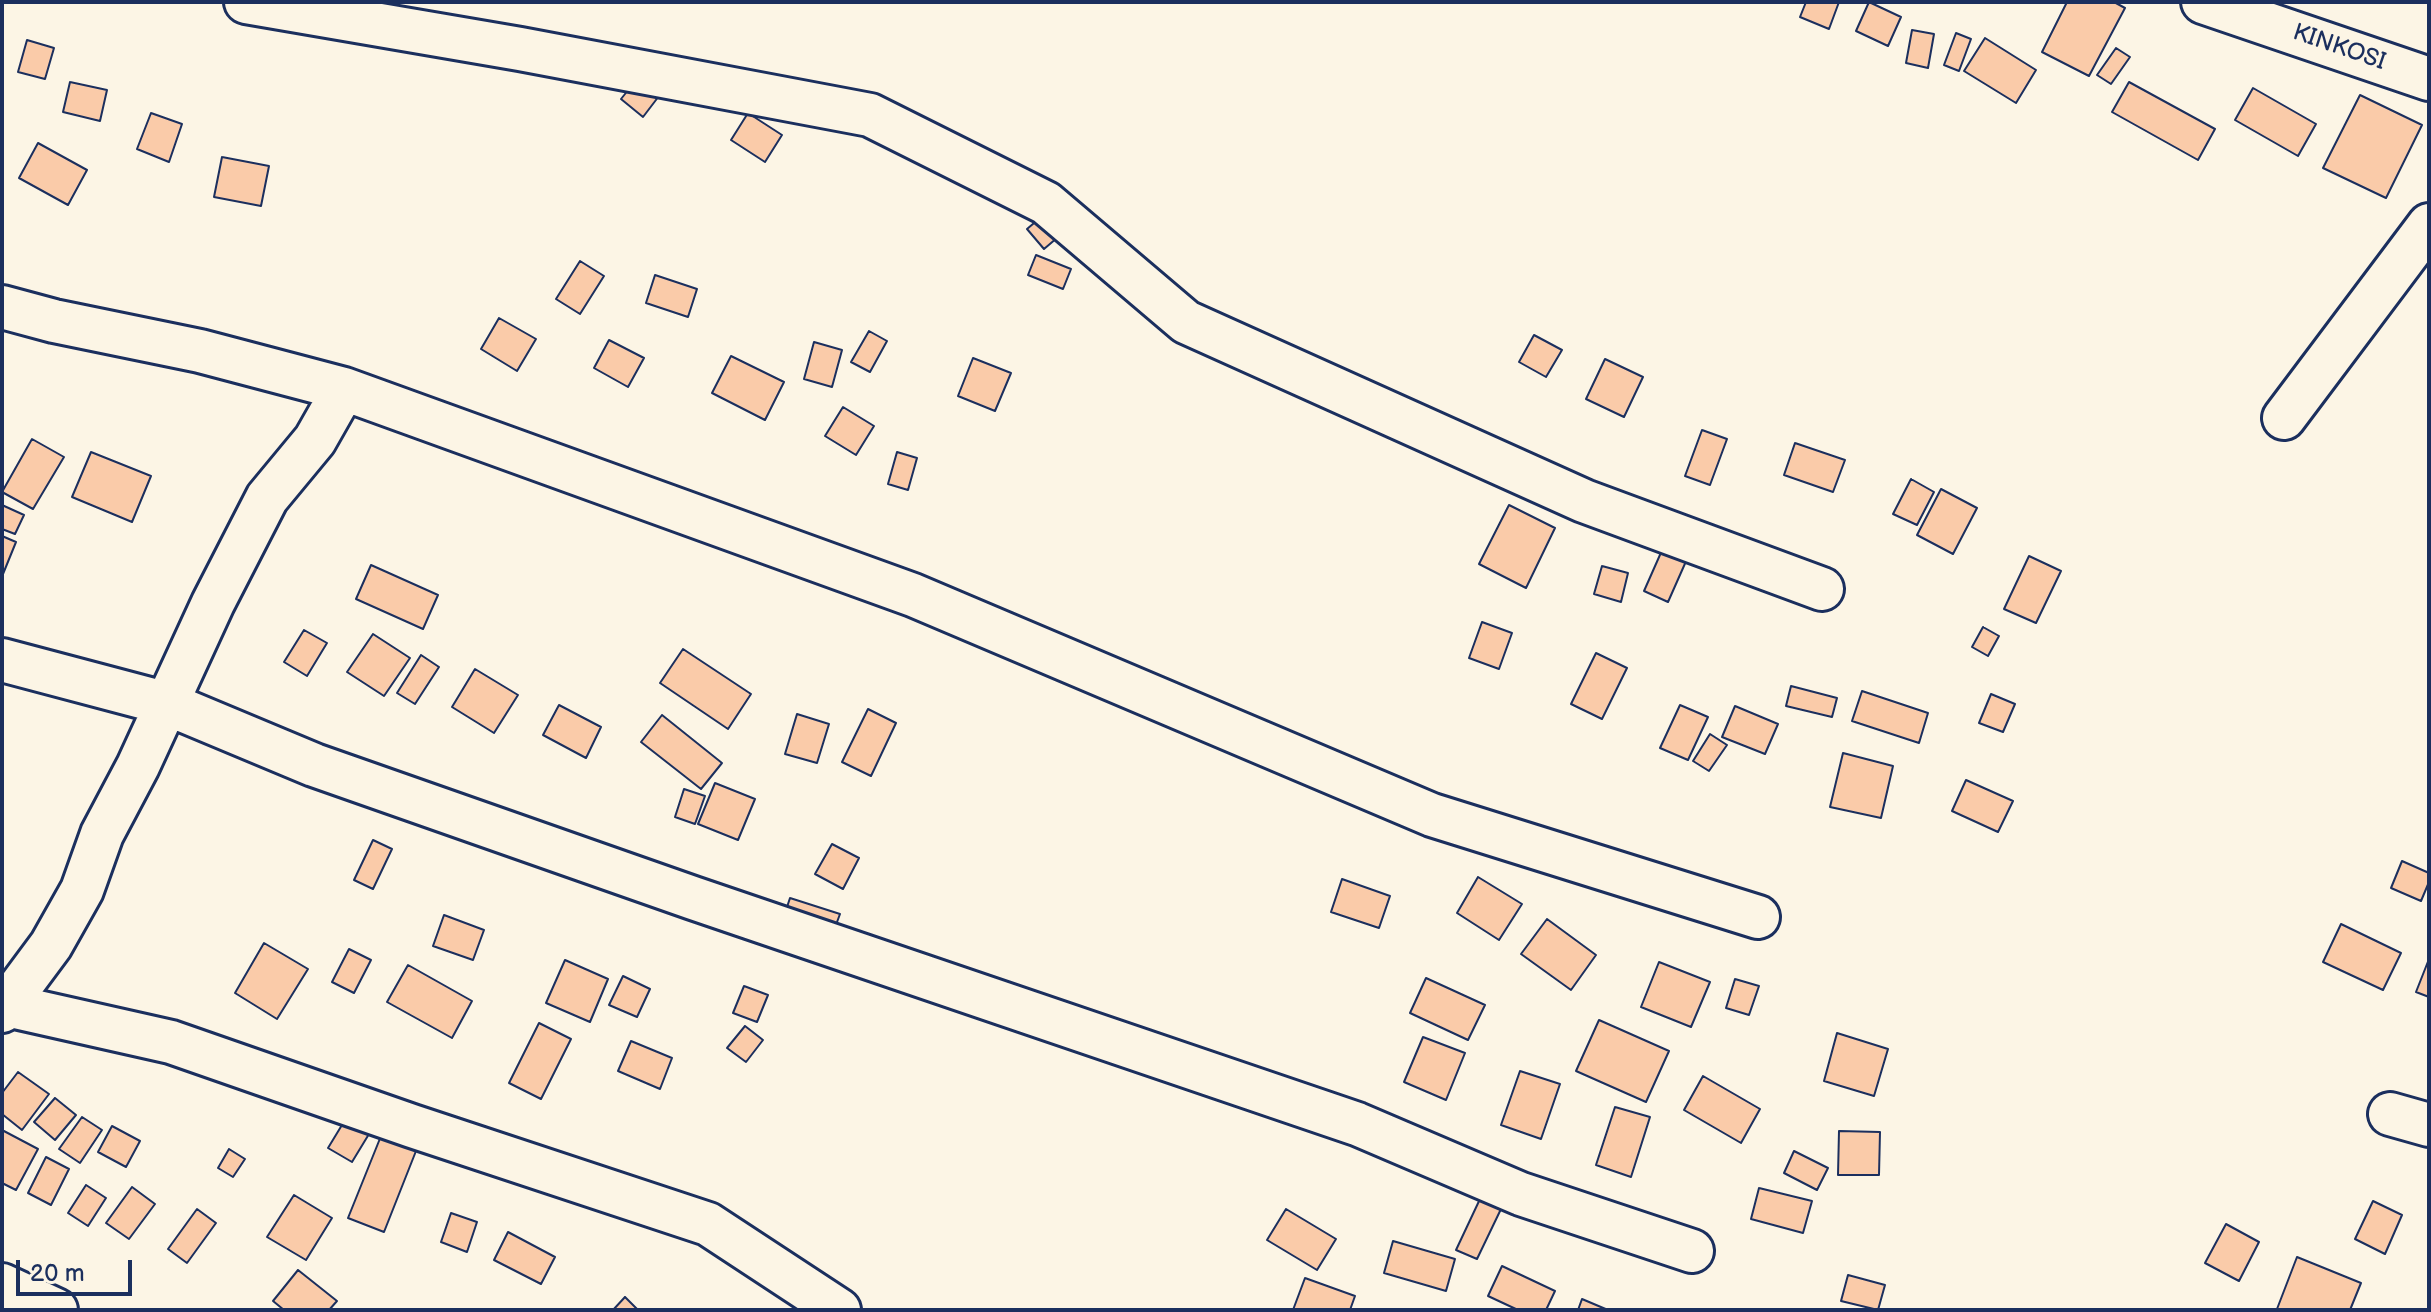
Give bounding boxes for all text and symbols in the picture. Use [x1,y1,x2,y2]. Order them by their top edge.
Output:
street label: KINKOSI [2289,19,2389,77]
scale bar [20,1244,136,1294]
text: 20 m [30,1259,85,1288]

